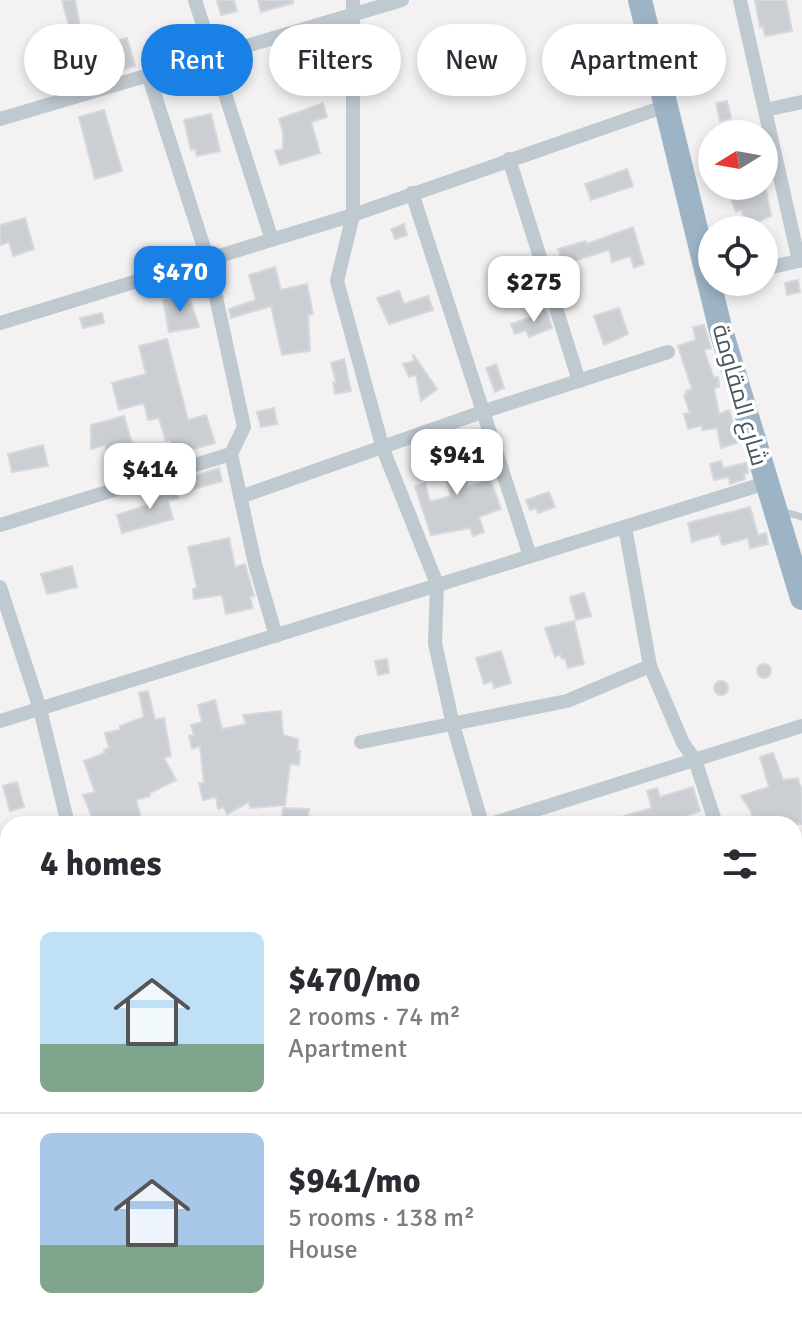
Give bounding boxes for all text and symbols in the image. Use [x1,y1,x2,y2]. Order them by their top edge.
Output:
chip: Buy [24,24,125,96]
chip: Rent [141,24,253,96]
chip: Filters [269,24,401,96]
chip: New [417,24,526,96]
chip: Apartment [542,24,726,96]
north arrow [698,120,778,200]
map controls [698,120,778,296]
button: locate [698,216,778,296]
pin: $470 [133,246,227,314]
text: $470 [152,256,208,288]
pin: $275 [487,256,581,324]
text: $275 [506,266,562,298]
street label: شارع المقاومة [705,321,775,469]
pin: $941 [410,429,504,497]
text: $941 [429,439,485,471]
pin: $414 [103,443,197,511]
text: $414 [122,453,178,485]
icon: filters [718,842,762,886]
text: 4 homes [40,843,161,885]
text: $470/mo [288,959,421,1001]
icon: home [104,964,200,1060]
text: 2 rooms · 74 m² [288,1001,461,1033]
text: Apartment [288,1033,407,1065]
text: $941/mo [288,1160,421,1202]
icon: home [104,1165,200,1261]
text: 5 rooms · 138 m² [288,1202,475,1234]
text: House [288,1234,358,1266]

